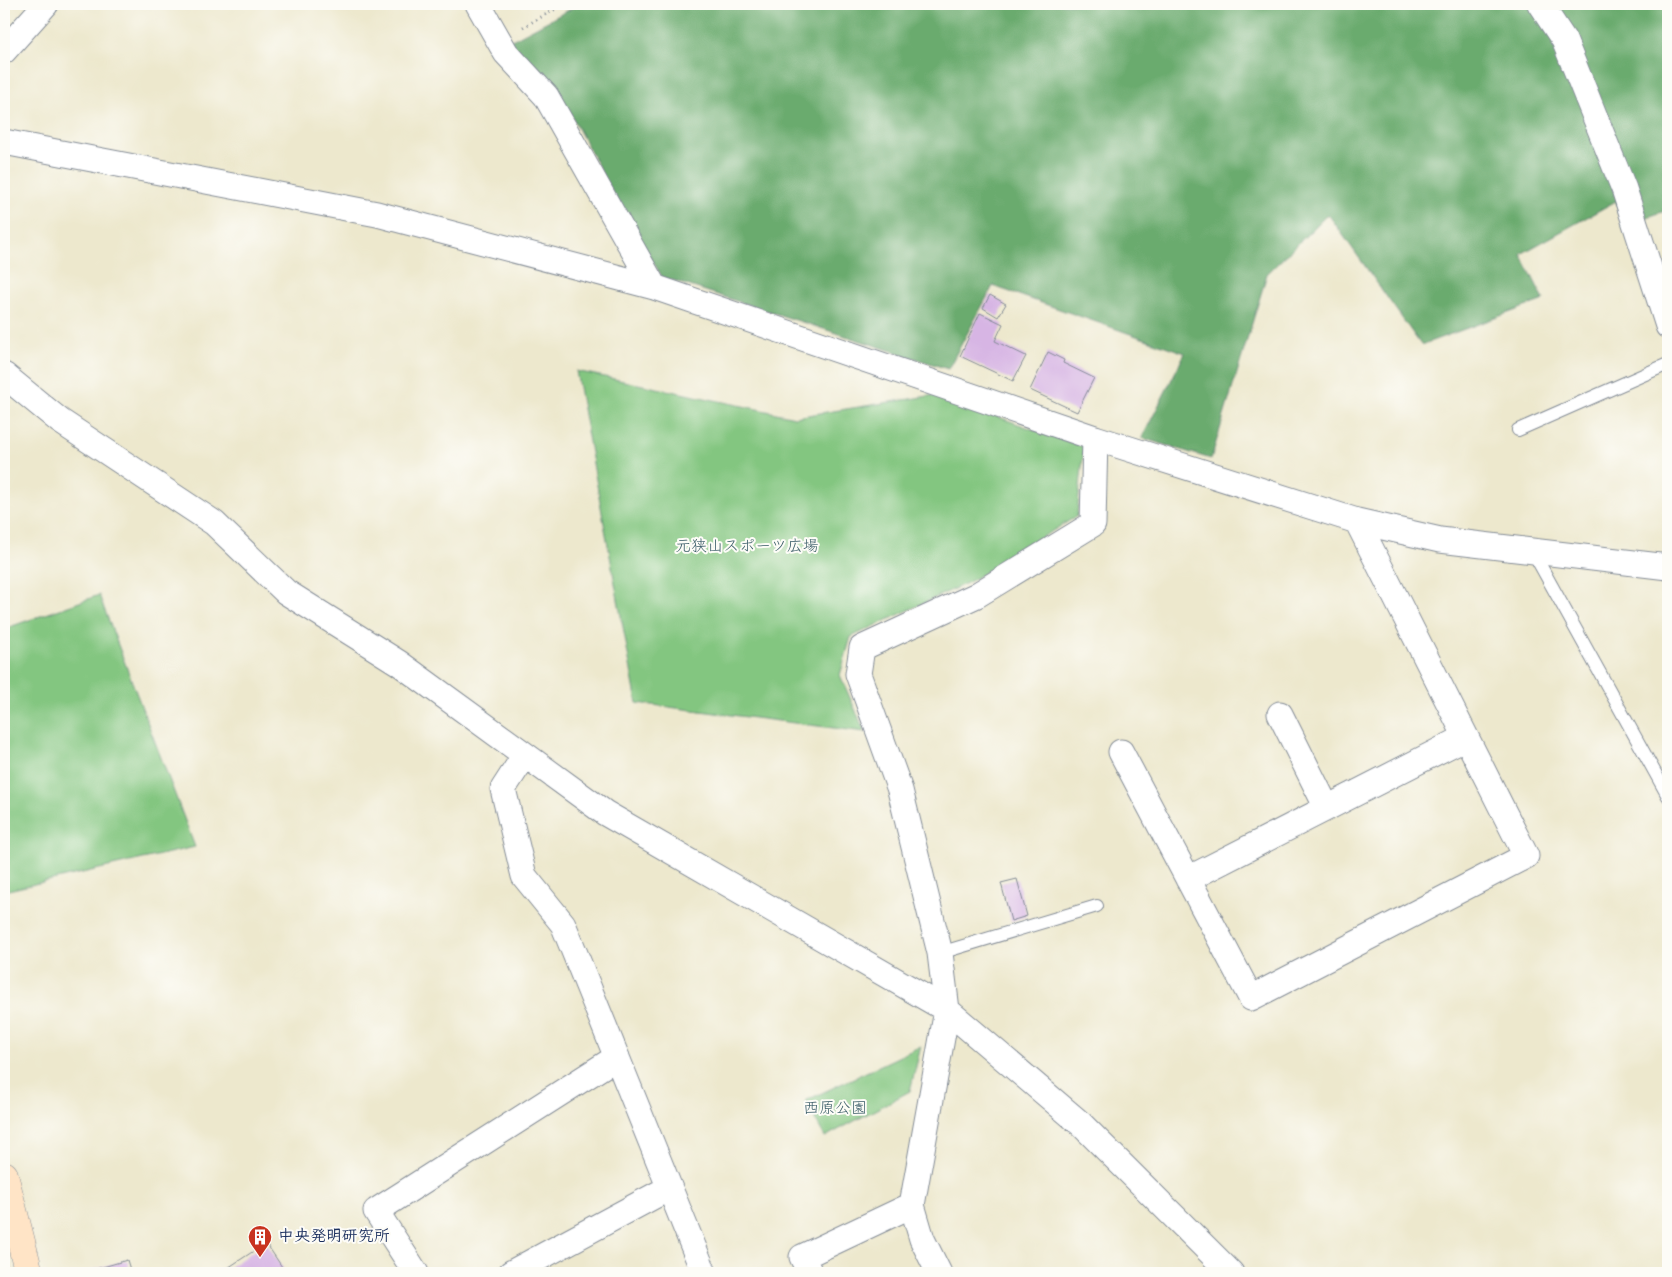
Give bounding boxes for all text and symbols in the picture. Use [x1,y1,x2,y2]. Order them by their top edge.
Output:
park label: 元狭山スポーツ広場 [675,535,819,559]
park label: 西原公園 [803,1097,867,1121]
building icon: 中央発明研究所 [247,1224,273,1258]
place label: 中央発明研究所 [278,1225,390,1249]

